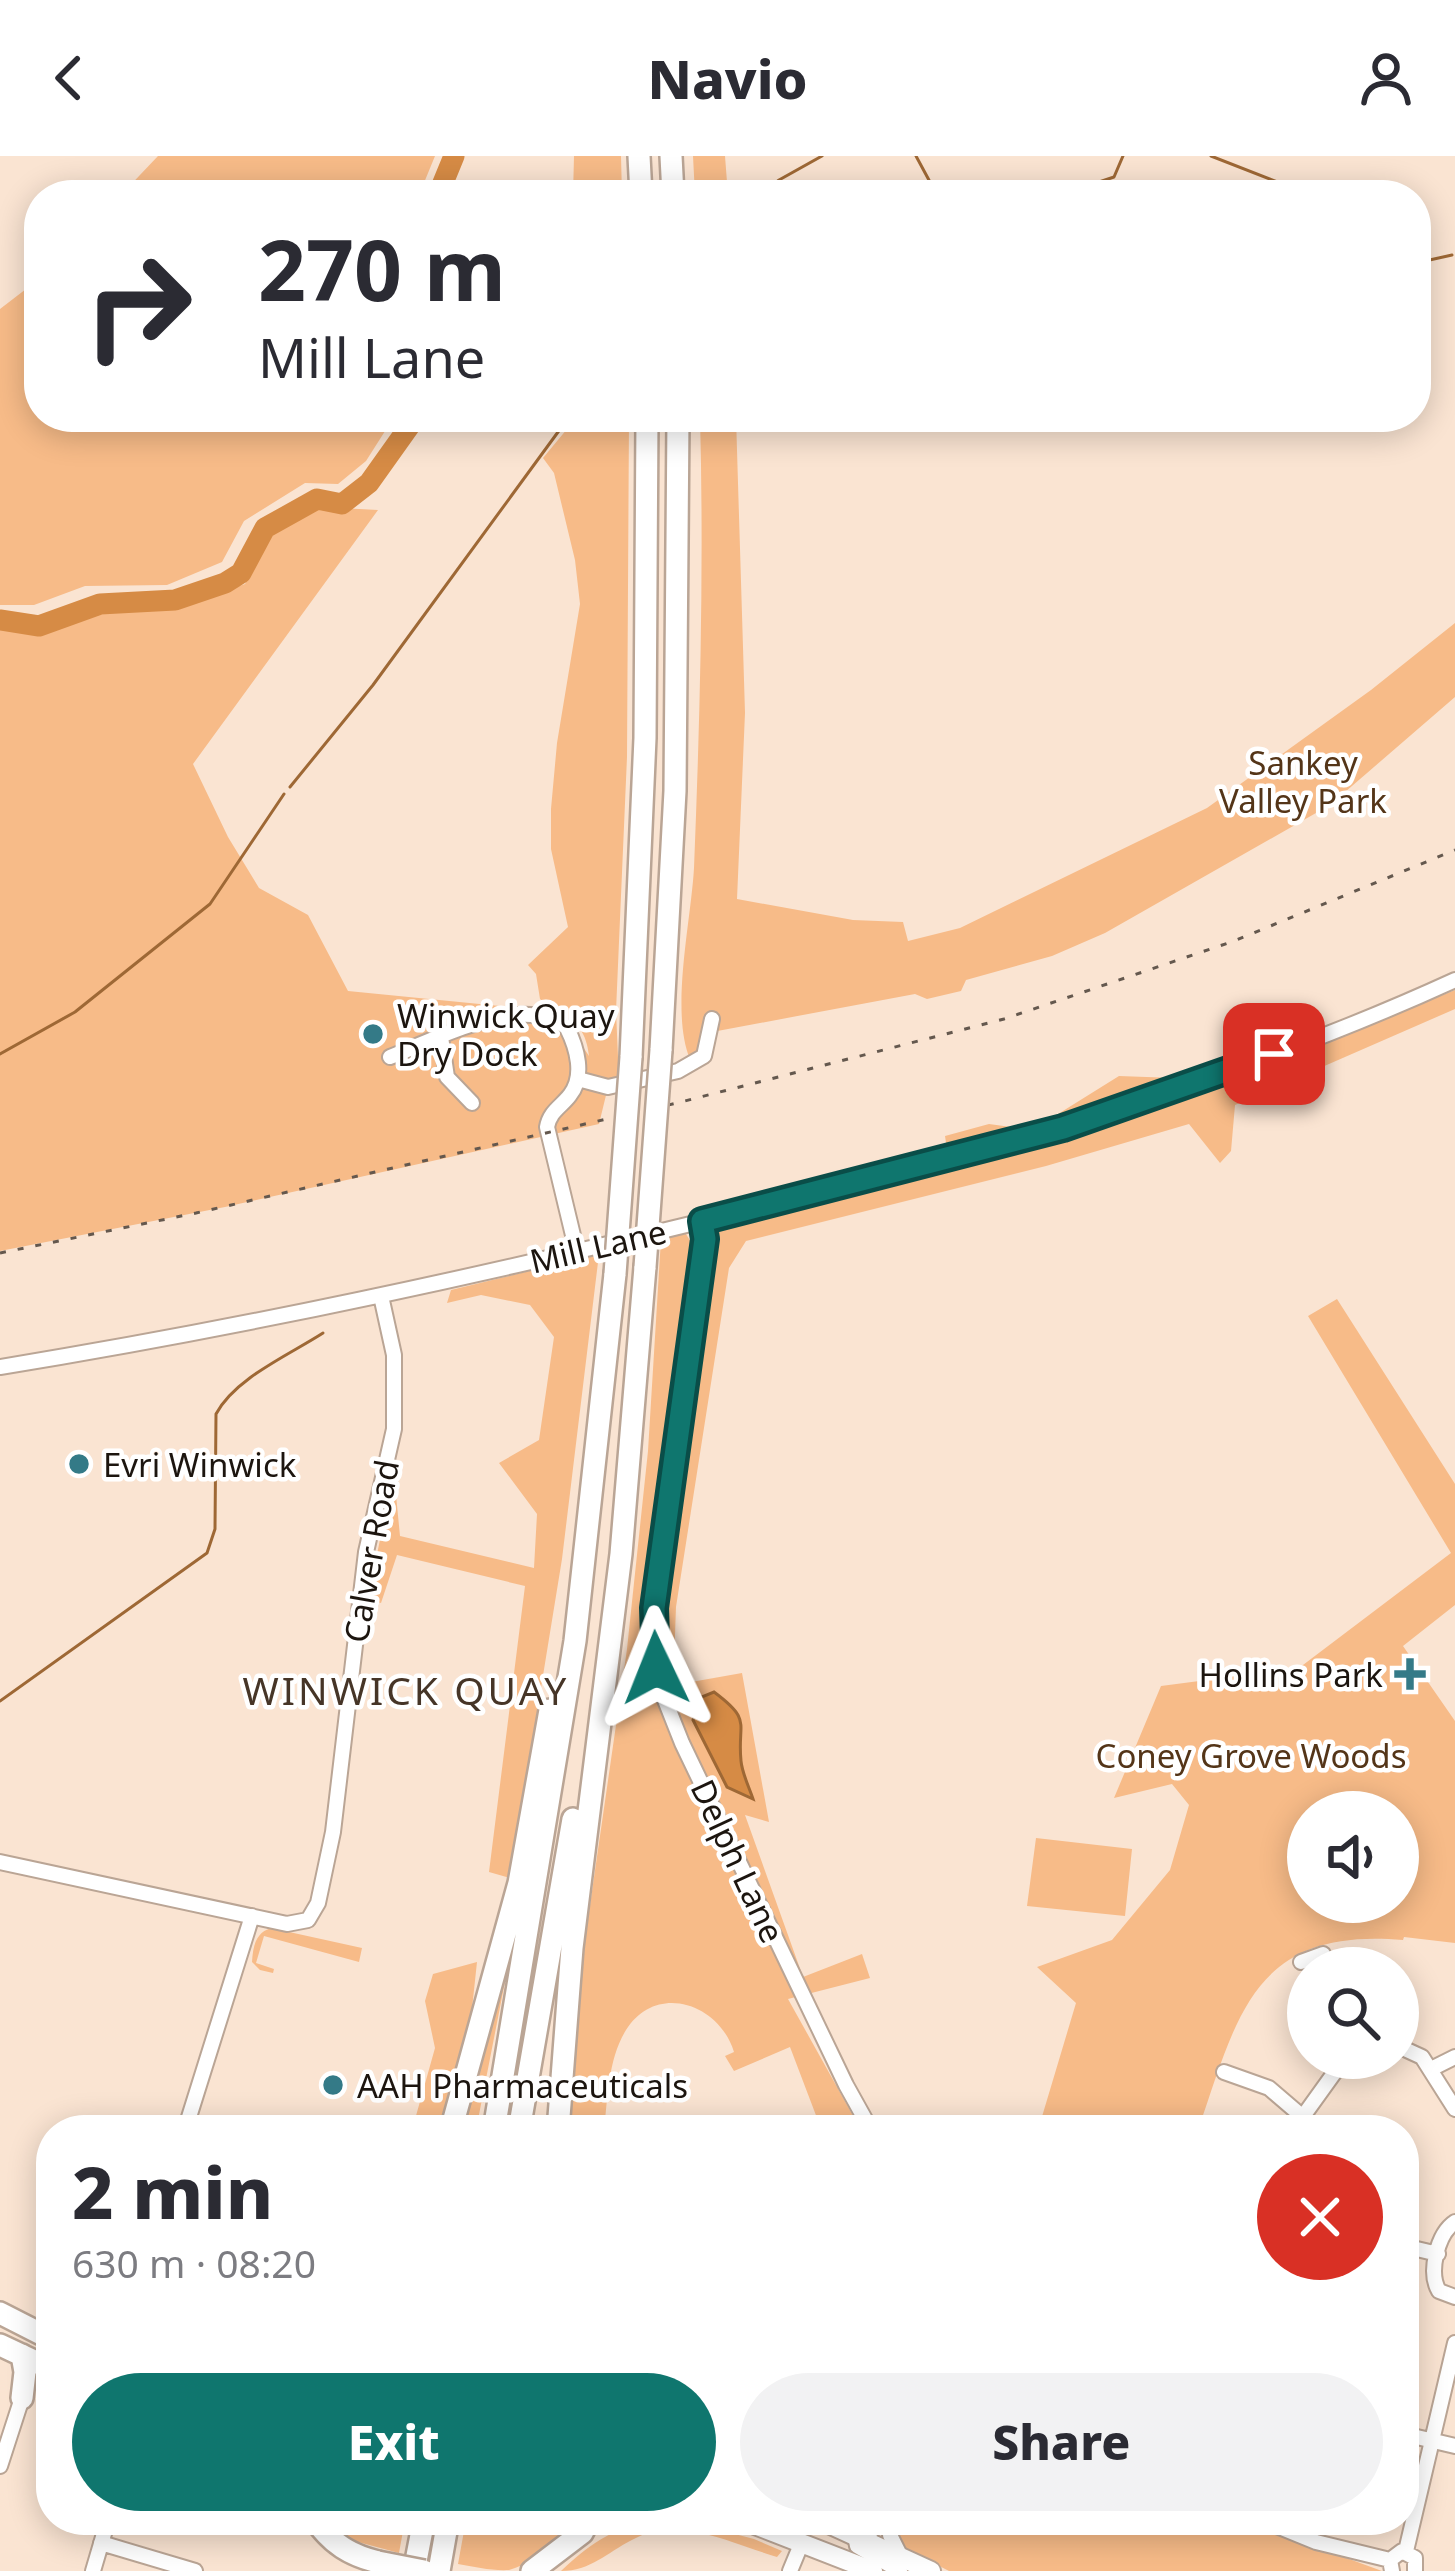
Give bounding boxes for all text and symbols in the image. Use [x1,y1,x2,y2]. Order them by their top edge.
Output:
text: Navio [647,41,808,115]
icon: back [36,45,102,111]
icon: person [1353,45,1419,111]
text: 270 m [258,211,506,326]
icon: right [60,228,216,384]
text: Mill Lane [258,320,485,394]
park label: Sankey Valley Park [1219,740,1387,823]
place label: Winwick Quay Dry Dock [397,993,615,1076]
pin [1223,1003,1325,1105]
marker: Winwick Quay Dry Dock [360,1021,386,1047]
icon: arrive [1241,1021,1307,1087]
street label: Mill Lane [525,1208,671,1284]
place label: Evri Winwick [103,1442,297,1487]
marker: Evri Winwick [66,1451,92,1477]
street label: Calver Road [333,1456,409,1646]
position arrow [593,1605,719,1731]
place label: Hollins Park [1199,1652,1383,1697]
marker: Hollins Park [1394,1658,1426,1690]
district label: WINWICK QUAY [243,1663,569,1716]
park label: Coney Grove Woods [1096,1733,1406,1778]
street label: Delph Lane [681,1772,795,1950]
map controls [1287,1791,1419,2079]
button: sound [1287,1791,1419,1923]
button: search [1287,1947,1419,2079]
place label: AAH Pharmaceuticals [357,2063,688,2108]
marker: AAH Pharmaceuticals [320,2072,346,2098]
text: 2 min [72,2142,273,2240]
button: close [1257,2154,1383,2280]
text: 630 m · 08:20 [72,2236,316,2289]
button: Exit [72,2373,716,2511]
button: Share [740,2373,1383,2511]

